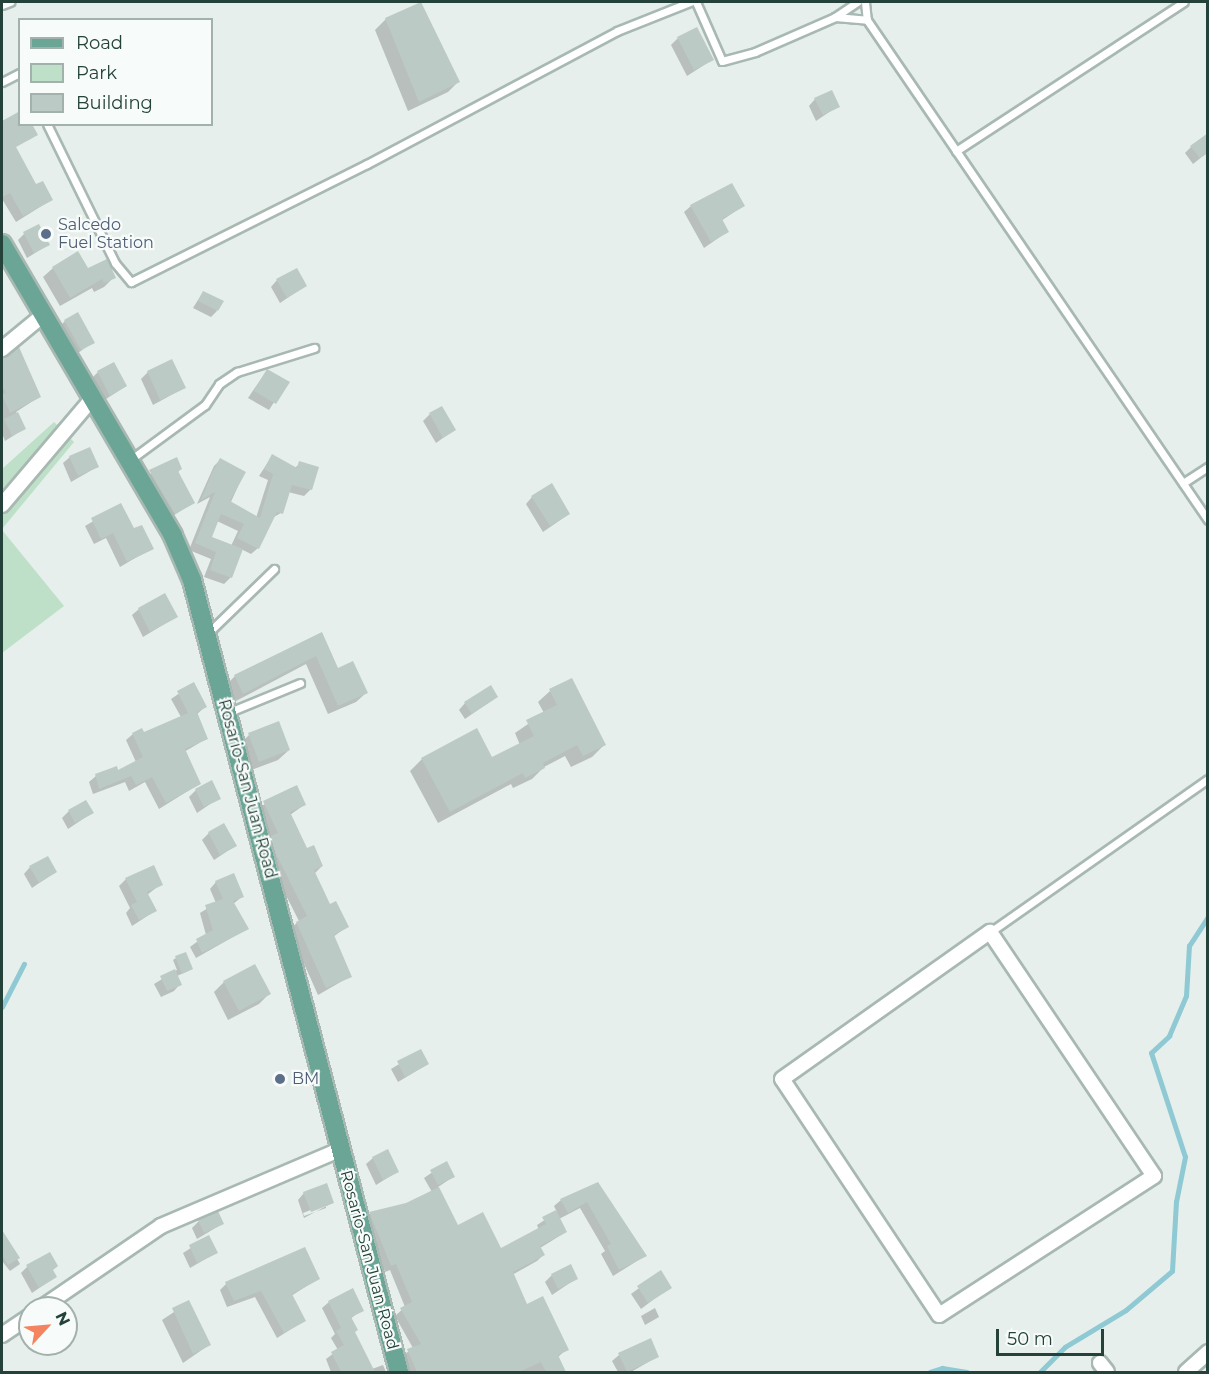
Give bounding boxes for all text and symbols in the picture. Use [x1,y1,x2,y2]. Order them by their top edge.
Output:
legend [18,18,213,126]
text: Road [76,32,123,54]
text: Park [76,62,117,84]
text: Building [76,92,153,114]
place label: Salcedo Fuel Station [58,215,154,253]
marker: Salcedo Fuel Station [39,227,53,241]
street label: Rosario-San Juan Road [214,697,280,881]
place label: BM [292,1069,319,1089]
marker: BM [273,1072,287,1086]
street label: Rosario-San Juan Road [336,1168,402,1352]
north arrow [18,1296,78,1356]
text: N [51,1309,74,1329]
scale bar [999,1317,1107,1355]
text: 50 m [1007,1328,1053,1350]

